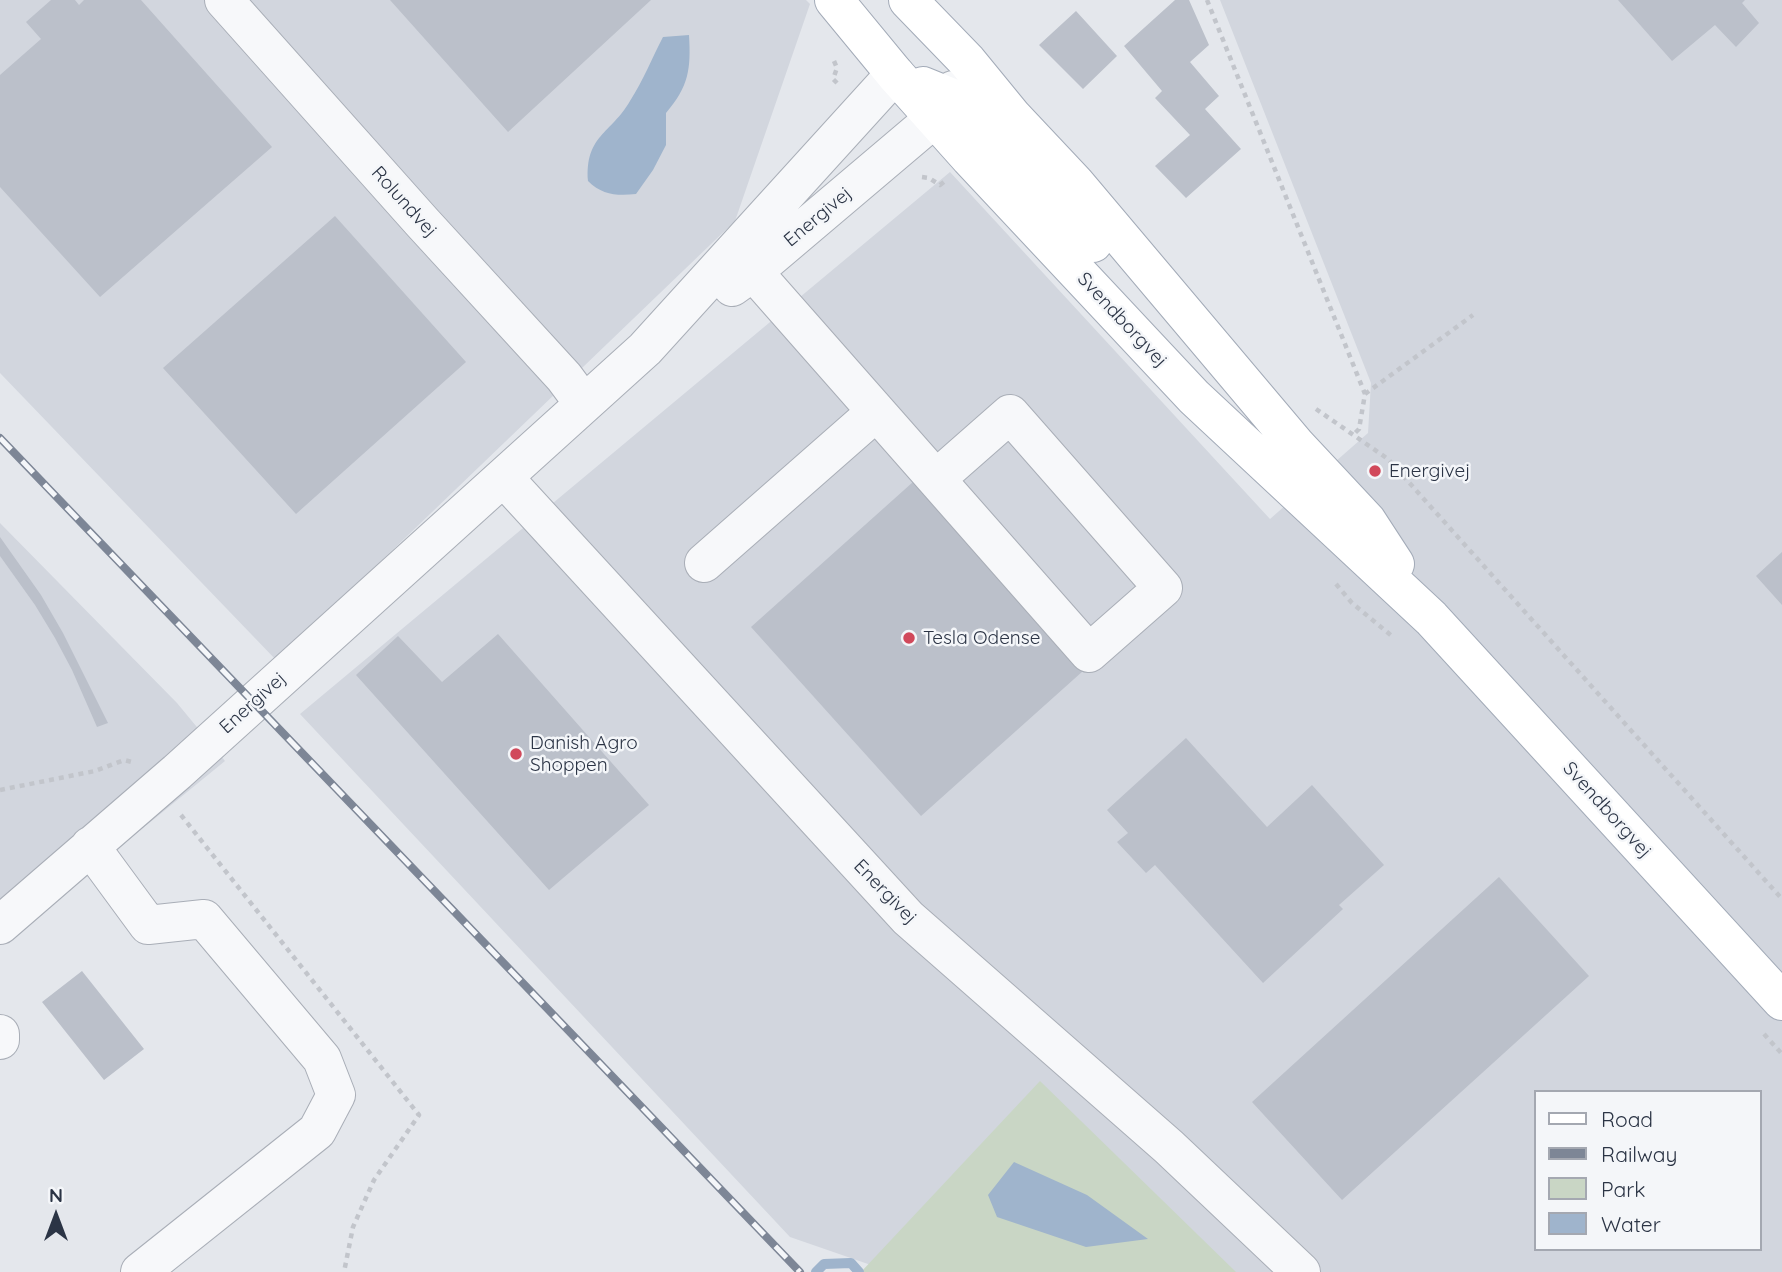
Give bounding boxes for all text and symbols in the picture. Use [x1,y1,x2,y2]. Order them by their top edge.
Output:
street label: Rolundvej [366,162,442,242]
street label: Energivej [780,182,856,252]
street label: Svendborgvej [1072,268,1172,372]
place label: Energivej [1389,460,1470,482]
marker: Energivej [1367,463,1383,479]
place label: Tesla Odense [923,627,1040,649]
marker: Tesla Odense [901,630,917,646]
street label: Energivej [215,667,291,739]
place label: Danish Agro Shoppen [530,732,638,776]
marker: Danish Agro Shoppen [508,746,524,762]
street label: Svendborgvej [1558,757,1656,863]
street label: Energivej [849,855,921,929]
legend [1534,1090,1761,1251]
text: Road [1601,1106,1653,1132]
text: Railway [1601,1141,1677,1167]
text: Park [1601,1176,1645,1202]
north arrow [21,1181,91,1251]
text: N [49,1183,63,1207]
text: Water [1601,1211,1661,1237]

